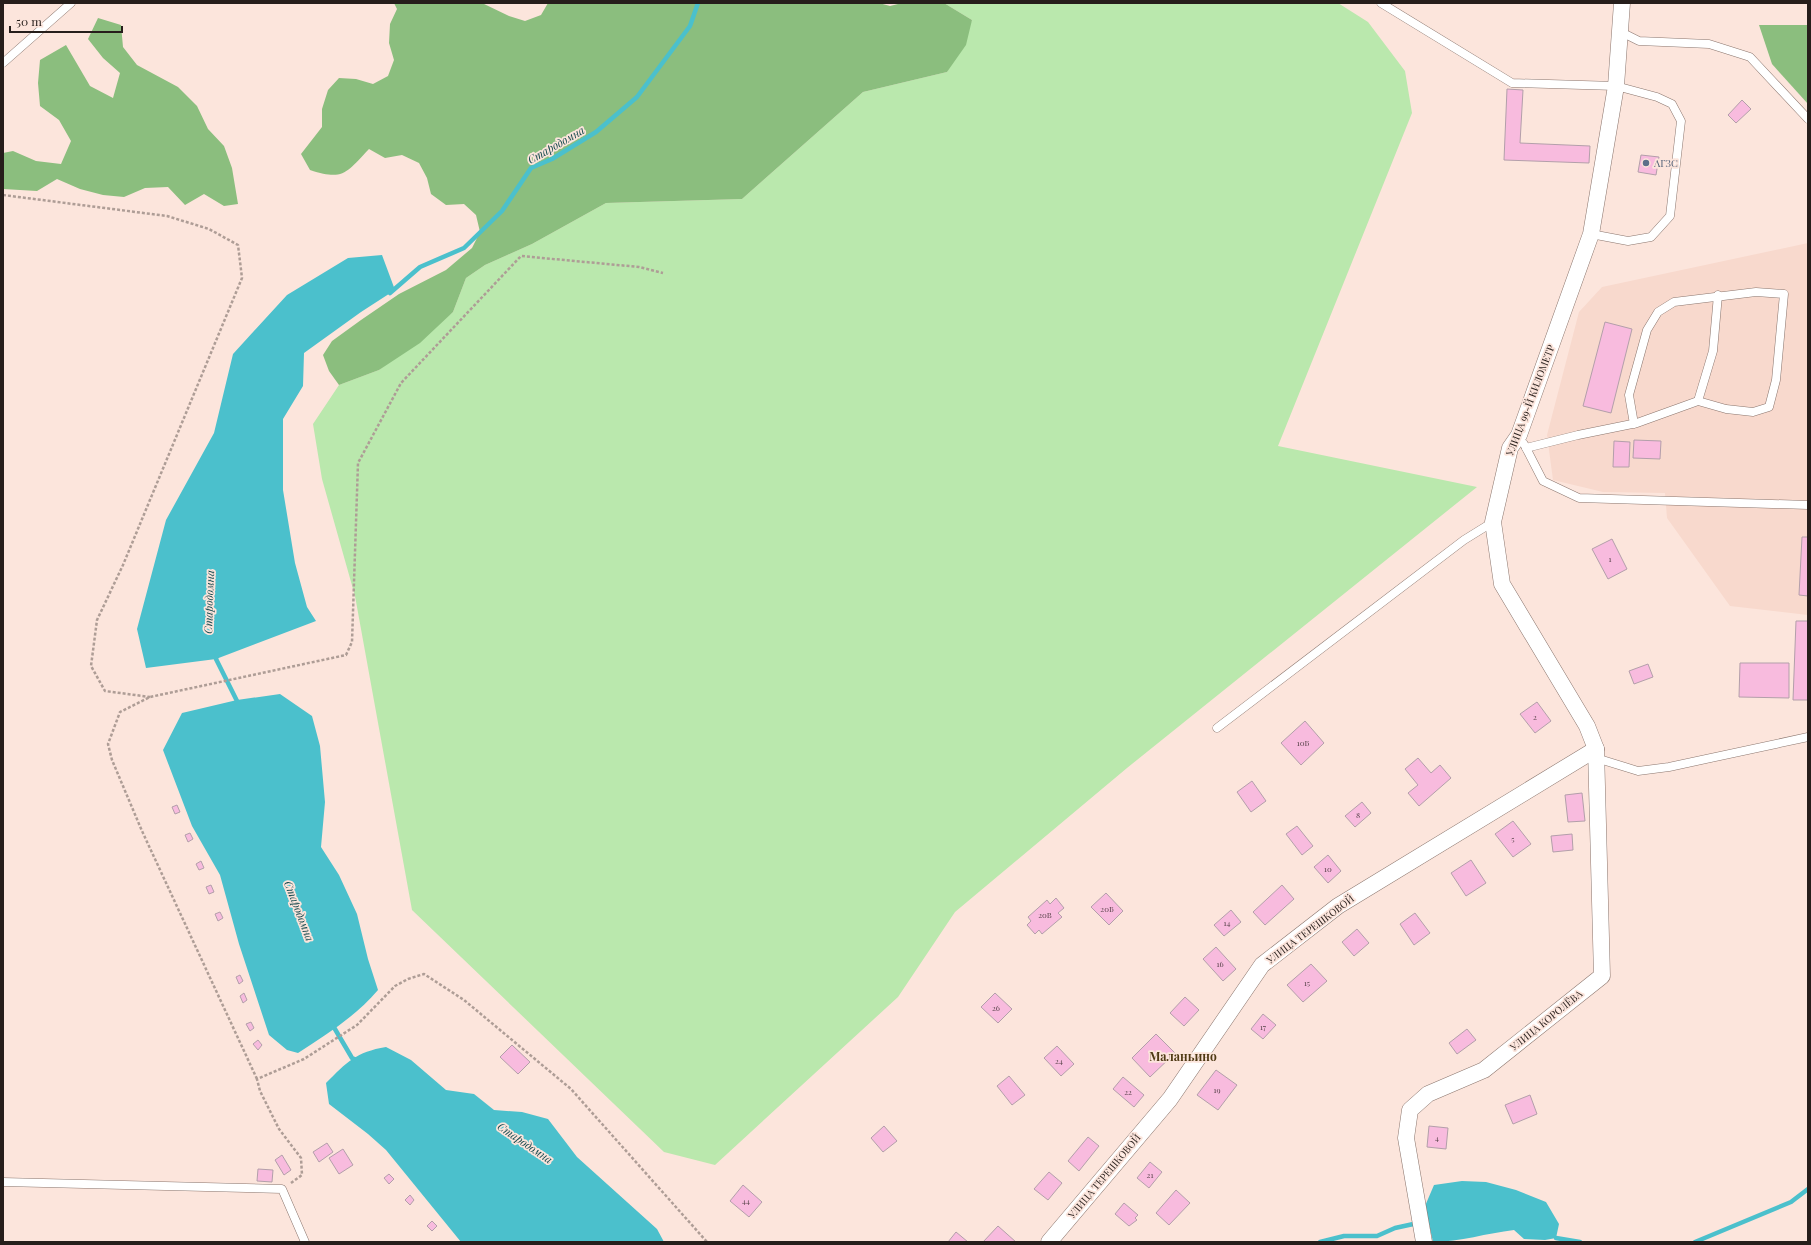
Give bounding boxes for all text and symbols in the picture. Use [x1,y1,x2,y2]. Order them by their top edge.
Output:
scale bar [10,8,122,34]
text: 50 m [16,13,42,29]
water label: Стародомна [524,122,587,167]
place label: АГЗС [1653,156,1678,170]
marker: АГЗС [1641,158,1651,168]
street label: УЛИЦА 99-Й КИЛОМЕТР [1502,342,1558,458]
house number: 1 [1609,553,1612,564]
water label: Стародомна [200,570,217,634]
house number: 2 [1533,711,1537,722]
house number: 10Б [1297,737,1309,748]
house number: 8 [1356,809,1360,820]
house number: 5 [1511,833,1515,844]
house number: 10 [1324,863,1332,874]
water label: Стародомна [281,878,318,943]
street label: УЛИЦА ТЕРЕШКОВОЙ [1263,891,1357,967]
house number: 20Б [1100,903,1114,914]
house number: 20В [1038,909,1052,920]
house number: 14 [1224,917,1230,928]
house number: 16 [1216,958,1224,969]
house number: 15 [1304,977,1310,988]
street label: УЛИЦА КОРОЛЁВА [1506,986,1586,1054]
house number: 26 [992,1002,1000,1013]
house number: 17 [1260,1021,1267,1032]
district label: Маланьино [1149,1048,1217,1064]
house number: 24 [1055,1055,1063,1066]
house number: 19 [1213,1084,1221,1095]
house number: 22 [1124,1086,1132,1097]
water label: Стародомна [495,1119,556,1167]
street label: УЛИЦА ТЕРЕШКОВОЙ [1064,1131,1144,1222]
house number: 4 [1435,1132,1439,1143]
house number: 21 [1147,1169,1153,1180]
house number: 44 [742,1195,750,1206]

